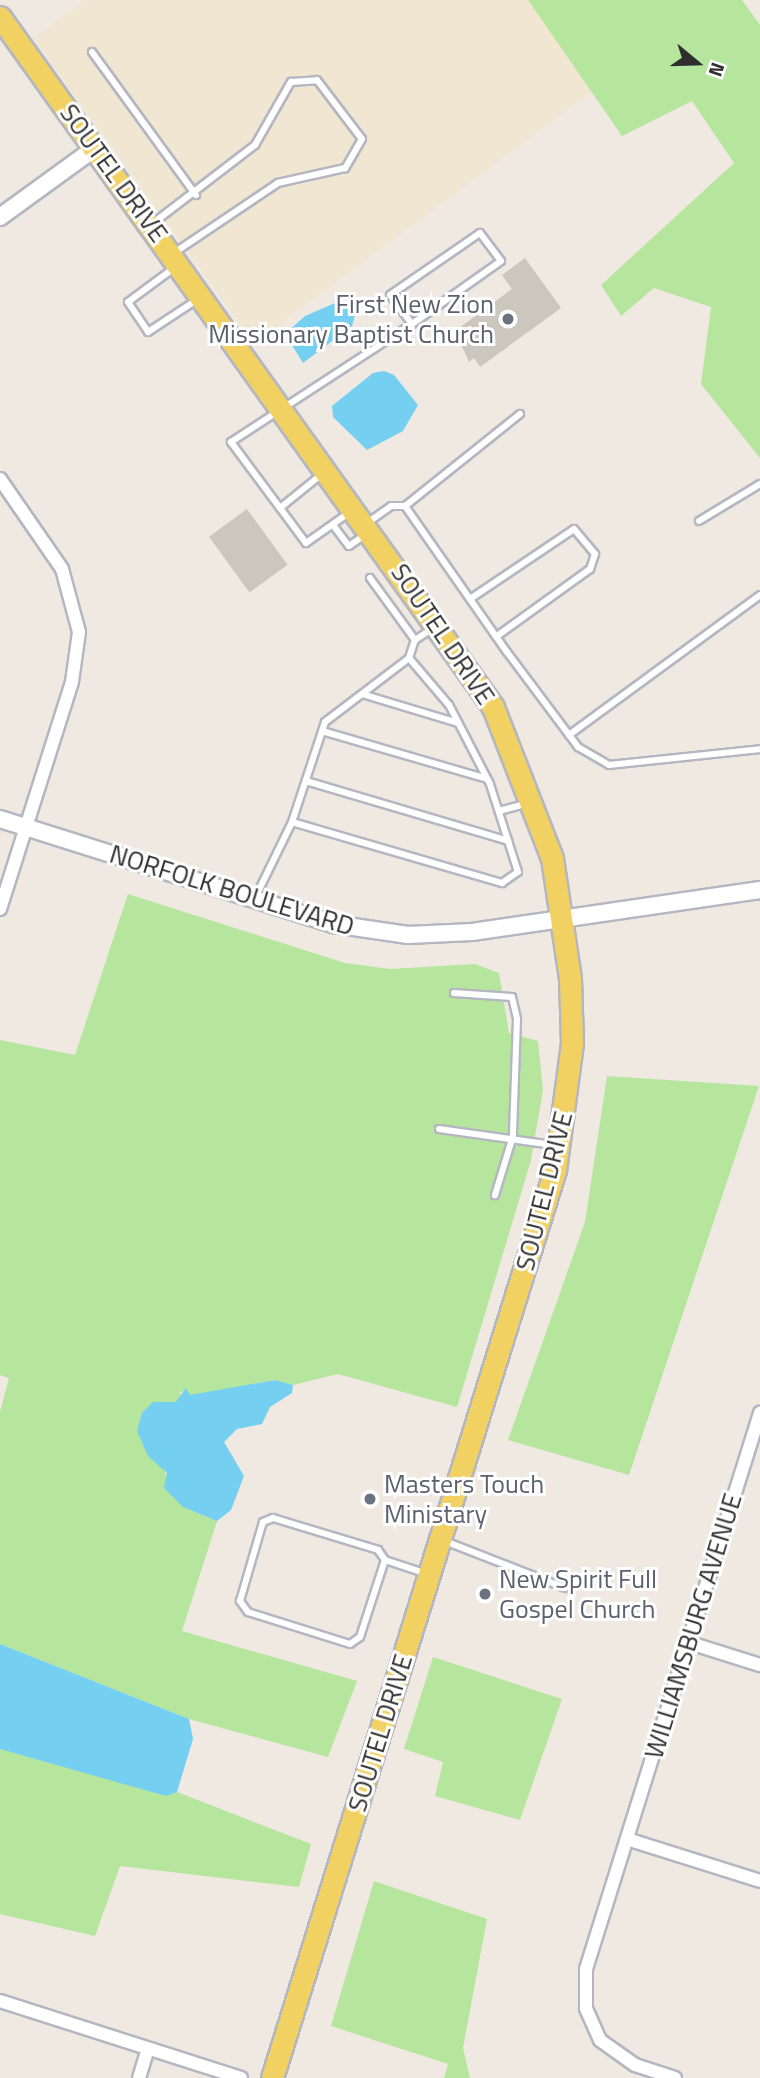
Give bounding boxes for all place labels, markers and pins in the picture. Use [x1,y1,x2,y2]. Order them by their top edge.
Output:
place label: First New Zion Missionary Baptist Church [208,288,494,350]
marker: First New Zion Missionary Baptist Church [500,311,516,327]
place label: Masters Touch Ministary [384,1468,544,1530]
marker: Masters Touch Ministary [362,1491,378,1507]
place label: New Spirit Full Gospel Church [499,1563,657,1624]
marker: New Spirit Full Gospel Church [477,1586,493,1602]

